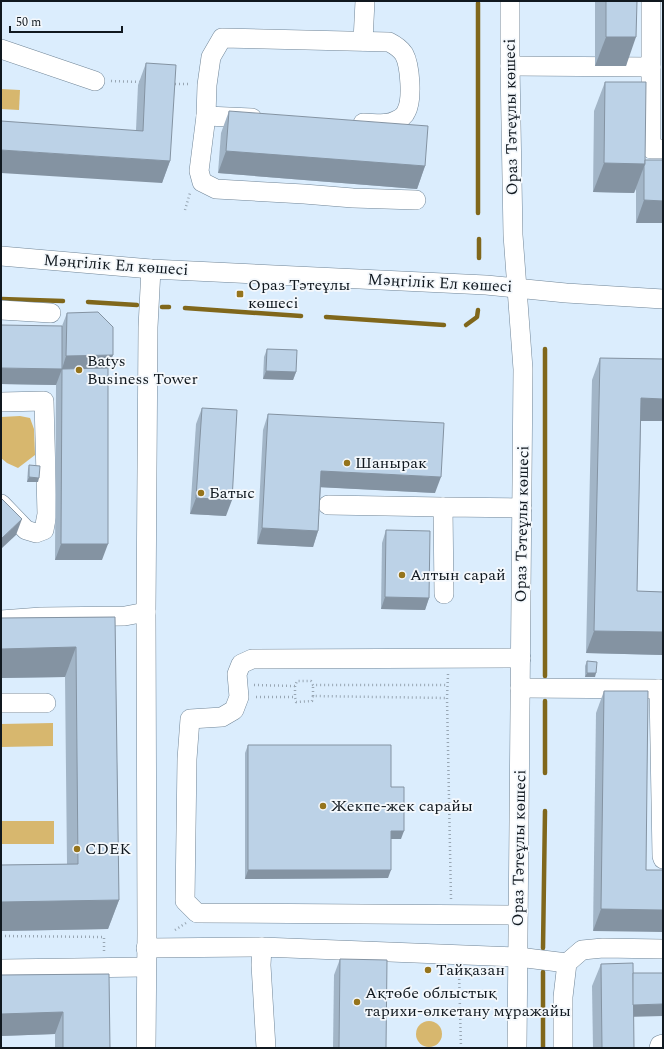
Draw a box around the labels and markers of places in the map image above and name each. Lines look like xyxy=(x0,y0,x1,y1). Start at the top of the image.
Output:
place label: Ораз Тәтеұлы көшесі xyxy=(248,273,351,315)
marker: Ораз Тәтеұлы көшесі xyxy=(235,289,245,299)
place label: Batys Business Tower xyxy=(87,349,198,391)
marker: Batys Business Tower xyxy=(74,365,84,375)
place label: Шанырак xyxy=(355,451,427,475)
marker: Шанырак xyxy=(342,458,352,468)
place label: Батыс xyxy=(209,481,255,505)
marker: Батыс xyxy=(196,488,206,498)
place label: Алтын сарай xyxy=(410,563,506,587)
marker: Алтын сарай xyxy=(397,570,407,580)
place label: Жекпе-жек сарайы xyxy=(331,794,473,818)
marker: Жекпе-жек сарайы xyxy=(318,801,328,811)
place label: CDEK xyxy=(85,837,131,861)
marker: CDEK xyxy=(72,844,82,854)
place label: Тайқазан xyxy=(436,958,505,982)
marker: Тайқазан xyxy=(423,965,433,975)
place label: Ақтөбе облыстық тарихи-өлкетану мұражайы xyxy=(365,981,571,1023)
marker: Ақтөбе облыстық тарихи-өлкетану мұражайы xyxy=(352,997,362,1007)

